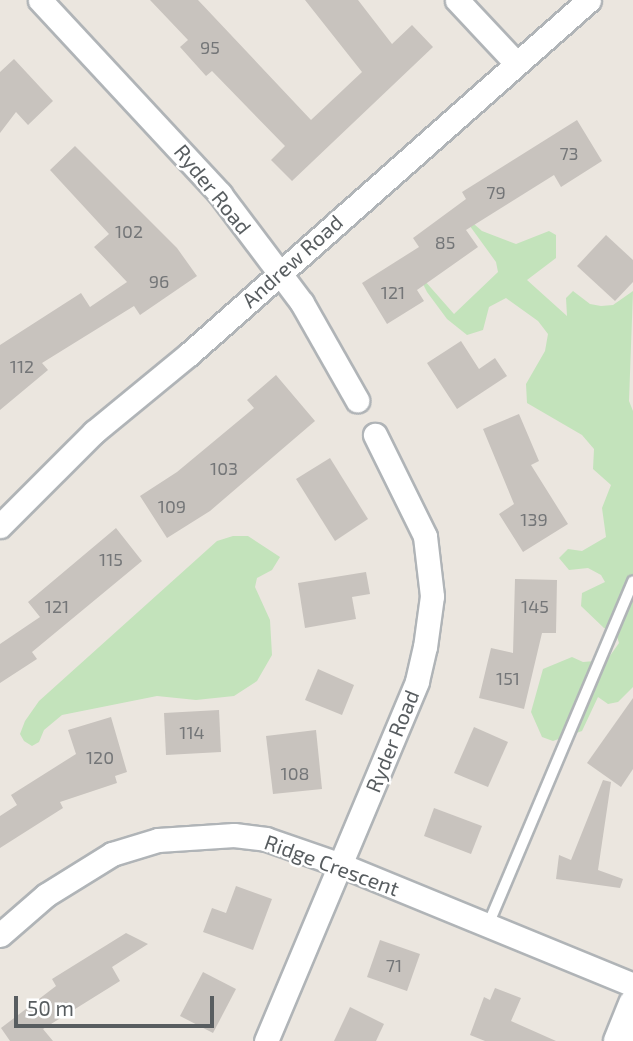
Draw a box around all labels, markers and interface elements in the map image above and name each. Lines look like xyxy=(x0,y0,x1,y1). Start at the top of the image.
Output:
house number: 95 xyxy=(200,36,220,58)
street label: Ryder Road xyxy=(169,139,257,239)
house number: 73 xyxy=(559,142,579,164)
house number: 79 xyxy=(486,181,506,203)
street label: Andrew Road xyxy=(236,209,348,313)
house number: 102 xyxy=(115,220,143,242)
house number: 85 xyxy=(435,231,455,253)
house number: 96 xyxy=(149,270,169,292)
house number: 121 xyxy=(381,281,405,303)
house number: 112 xyxy=(10,355,34,377)
house number: 103 xyxy=(210,457,238,479)
house number: 109 xyxy=(158,495,186,517)
house number: 139 xyxy=(520,508,548,530)
house number: 115 xyxy=(99,548,123,570)
house number: 121 xyxy=(45,595,69,617)
house number: 145 xyxy=(521,595,549,617)
house number: 151 xyxy=(496,667,520,689)
street label: Ryder Road xyxy=(360,686,424,796)
house number: 114 xyxy=(179,721,205,743)
house number: 120 xyxy=(86,746,114,768)
house number: 108 xyxy=(281,762,309,784)
street label: Ridge Crescent xyxy=(261,829,403,901)
house number: 71 xyxy=(386,954,402,976)
scale bar xyxy=(18,982,217,1026)
text: 50 m xyxy=(27,995,74,1020)

